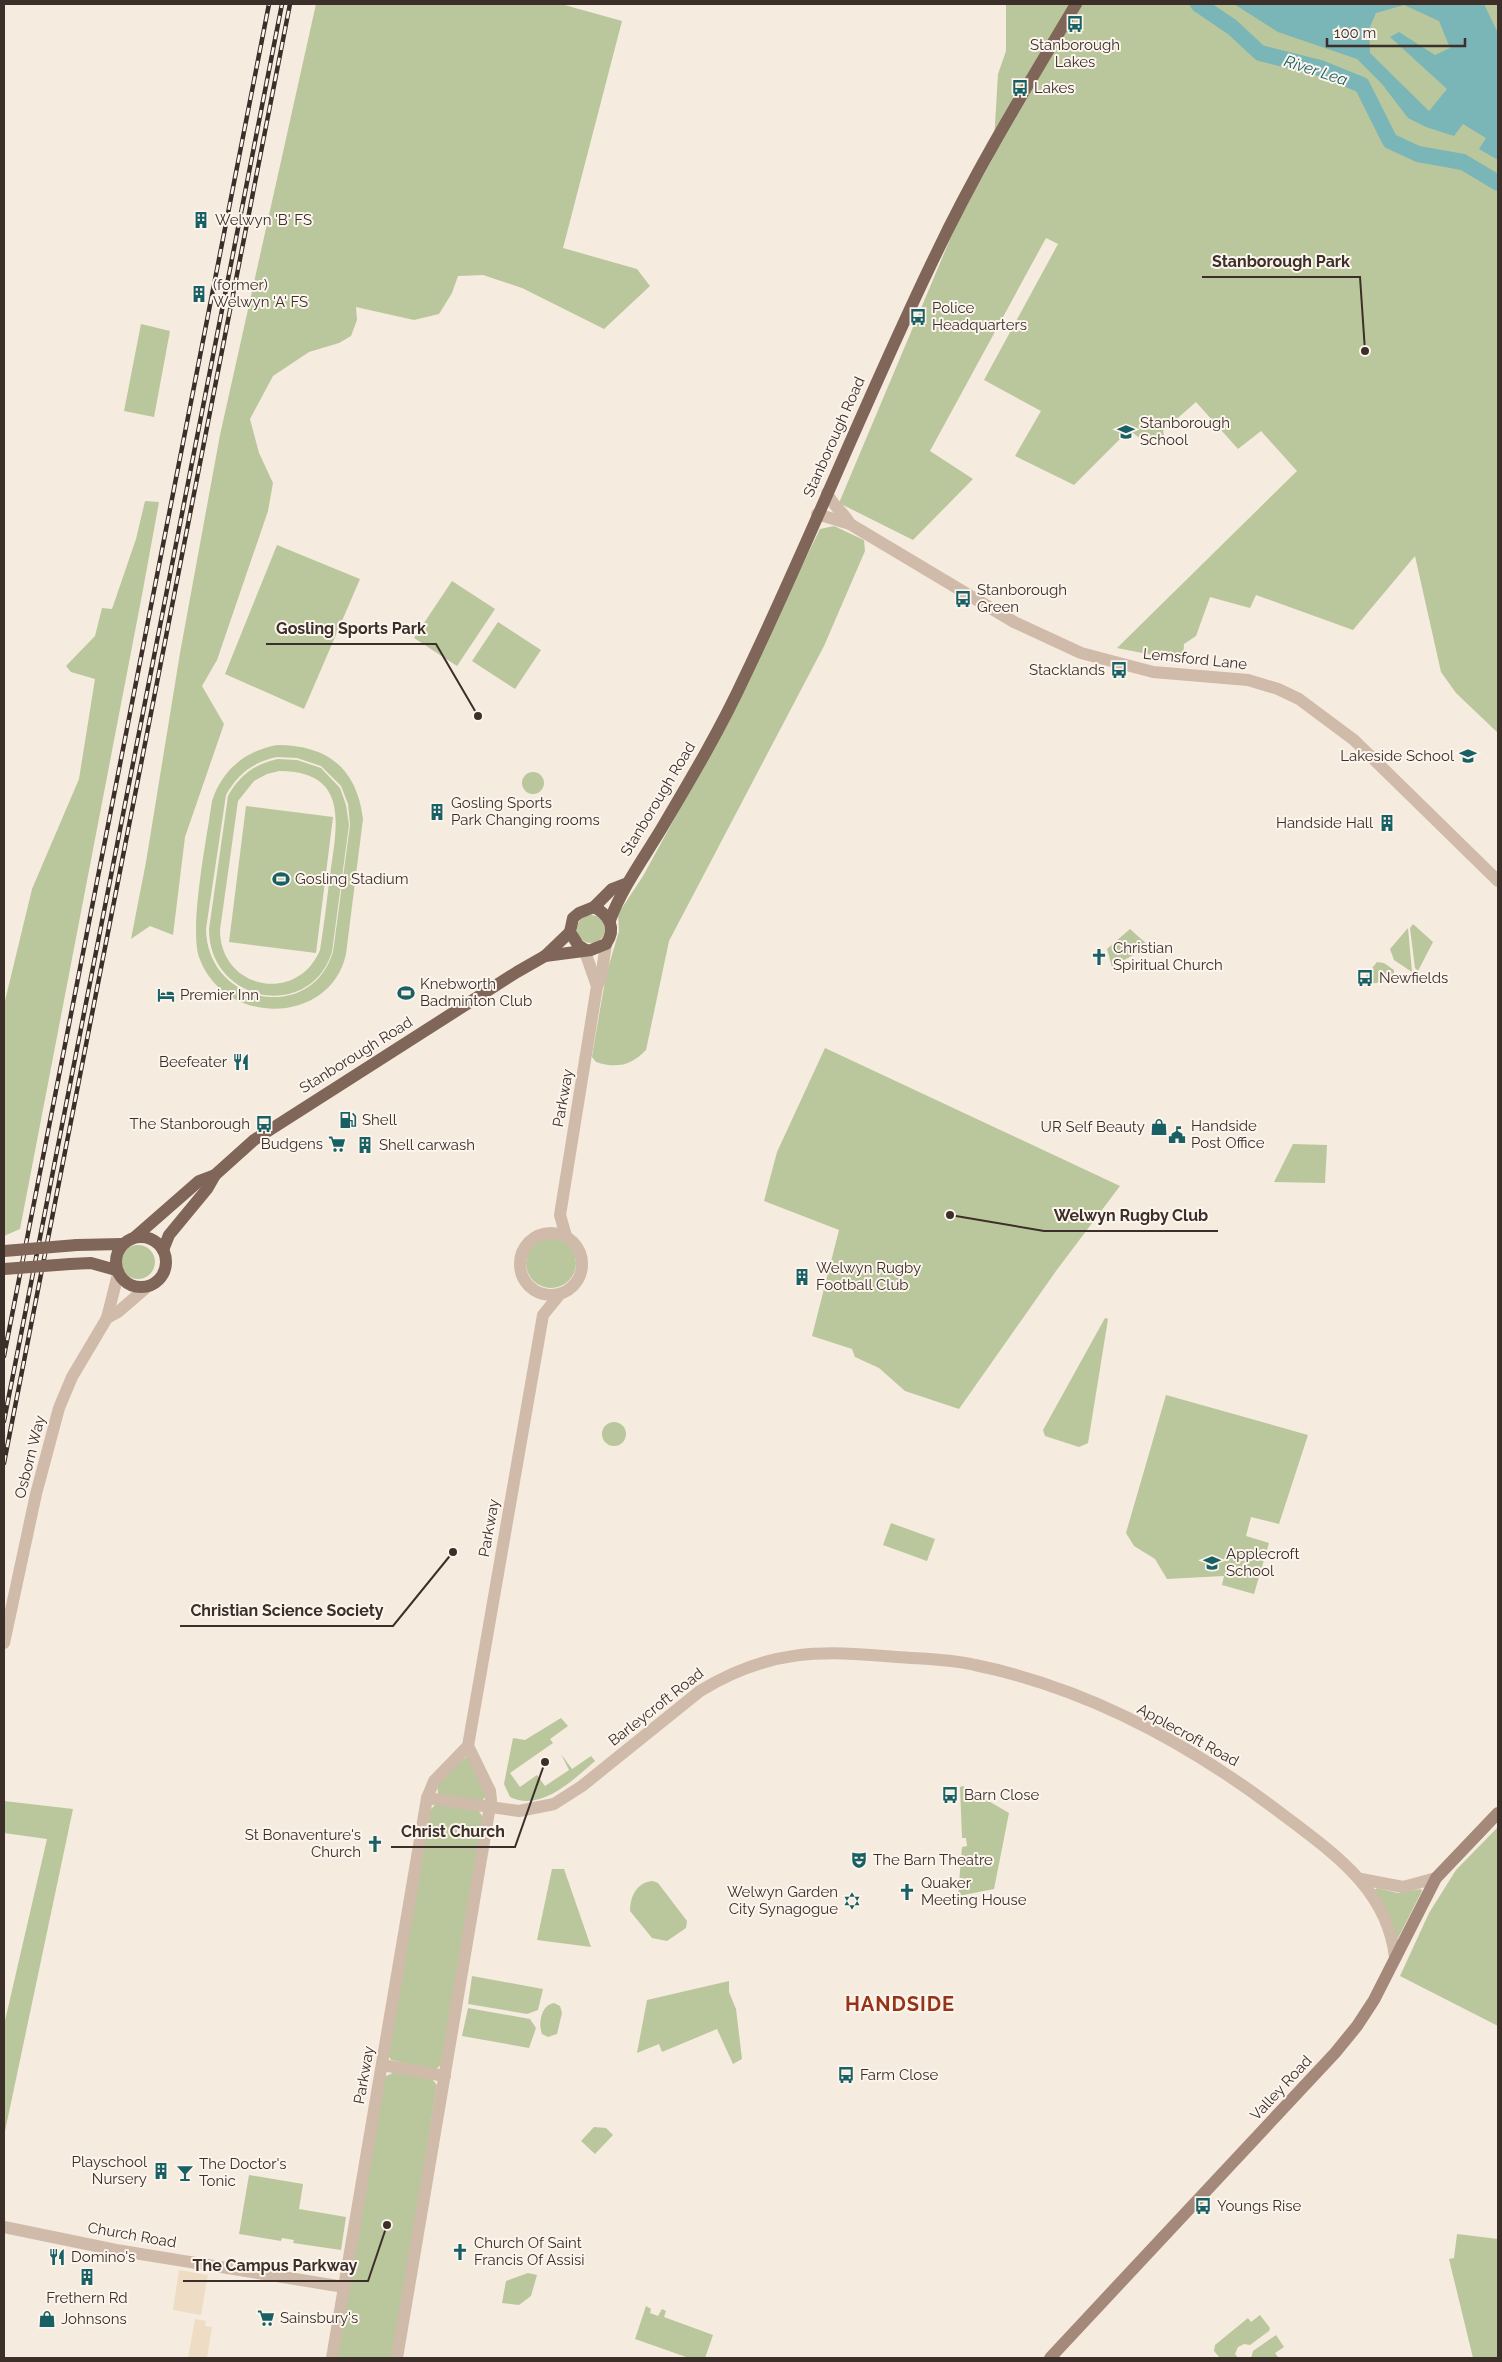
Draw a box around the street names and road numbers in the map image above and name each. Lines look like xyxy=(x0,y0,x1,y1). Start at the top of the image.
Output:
street label: Stanborough Road xyxy=(799,374,869,500)
street label: Lemsford Lane xyxy=(1142,645,1248,673)
street label: Stanborough Road xyxy=(617,739,699,859)
street label: Stanborough Road xyxy=(296,1013,416,1097)
street label: Parkway xyxy=(549,1068,577,1128)
street label: Osborn Way xyxy=(11,1414,49,1500)
street label: Parkway xyxy=(475,1498,503,1558)
street label: Barleycroft Road xyxy=(605,1664,707,1750)
street label: Applecroft Road xyxy=(1134,1700,1242,1770)
street label: Parkway xyxy=(350,2045,378,2105)
street label: Valley Road xyxy=(1247,2052,1315,2124)
street label: Church Road xyxy=(86,2218,178,2252)

